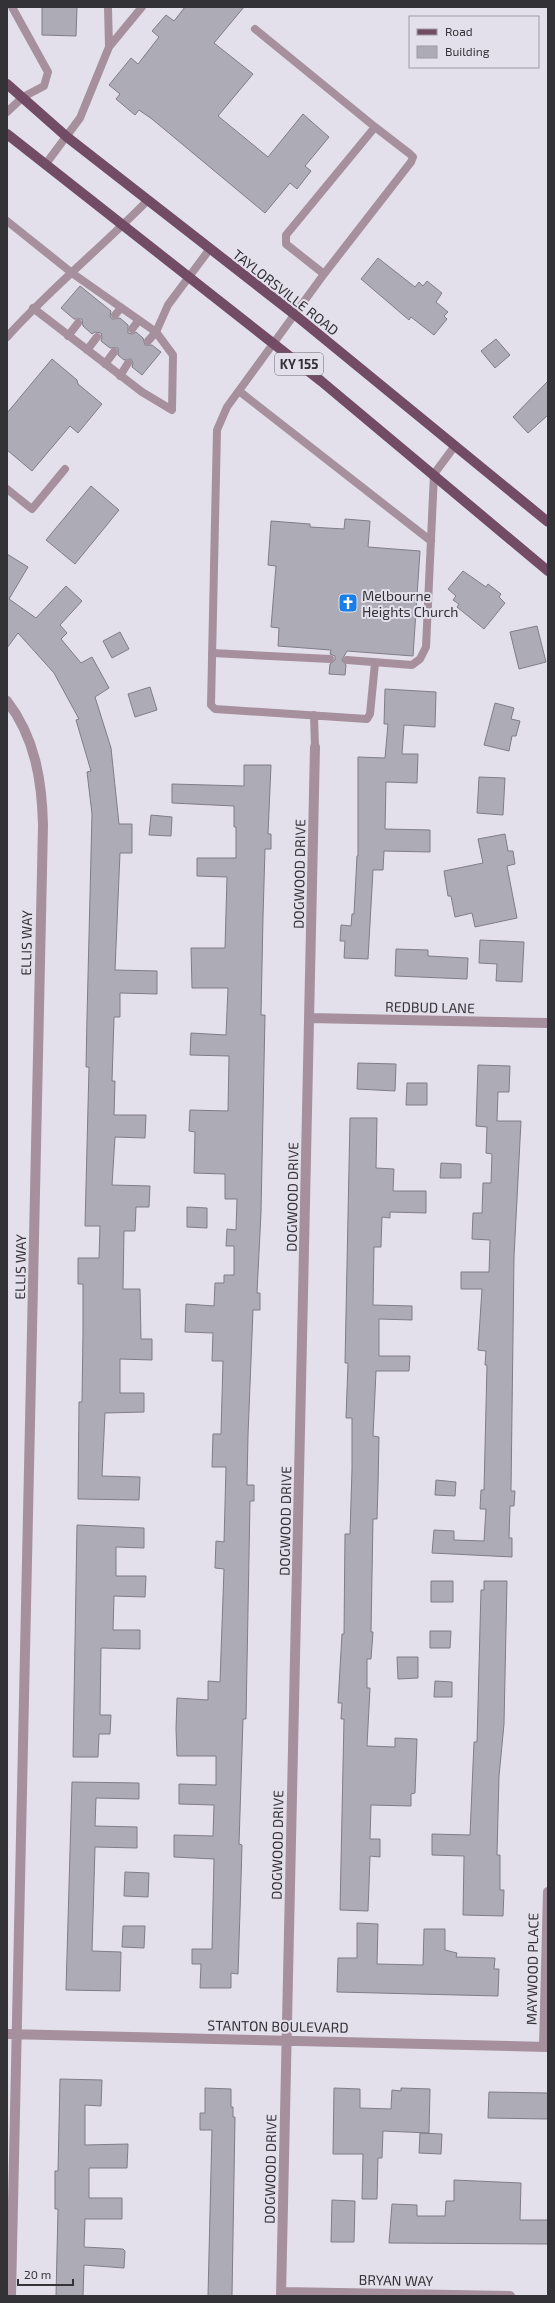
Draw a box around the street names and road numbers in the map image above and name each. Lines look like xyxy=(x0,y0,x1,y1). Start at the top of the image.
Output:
street label: TAYLORSVILLE ROAD xyxy=(230,245,342,339)
road number: KY 155 xyxy=(275,353,323,375)
street label: DOGWOOD DRIVE xyxy=(290,819,308,929)
street label: ELLIS WAY xyxy=(17,910,35,976)
street label: REDBUD LANE xyxy=(385,998,475,1016)
street label: DOGWOOD DRIVE xyxy=(283,1142,301,1252)
street label: ELLIS WAY xyxy=(11,1234,29,1300)
street label: DOGWOOD DRIVE xyxy=(276,1466,294,1576)
street label: DOGWOOD DRIVE xyxy=(268,1790,286,1900)
street label: MAYWOOD PLACE xyxy=(523,1912,541,2025)
street label: STANTON BOULEVARD xyxy=(207,2016,349,2036)
street label: DOGWOOD DRIVE xyxy=(261,2114,279,2224)
street label: BRYAN WAY xyxy=(358,2271,434,2289)

